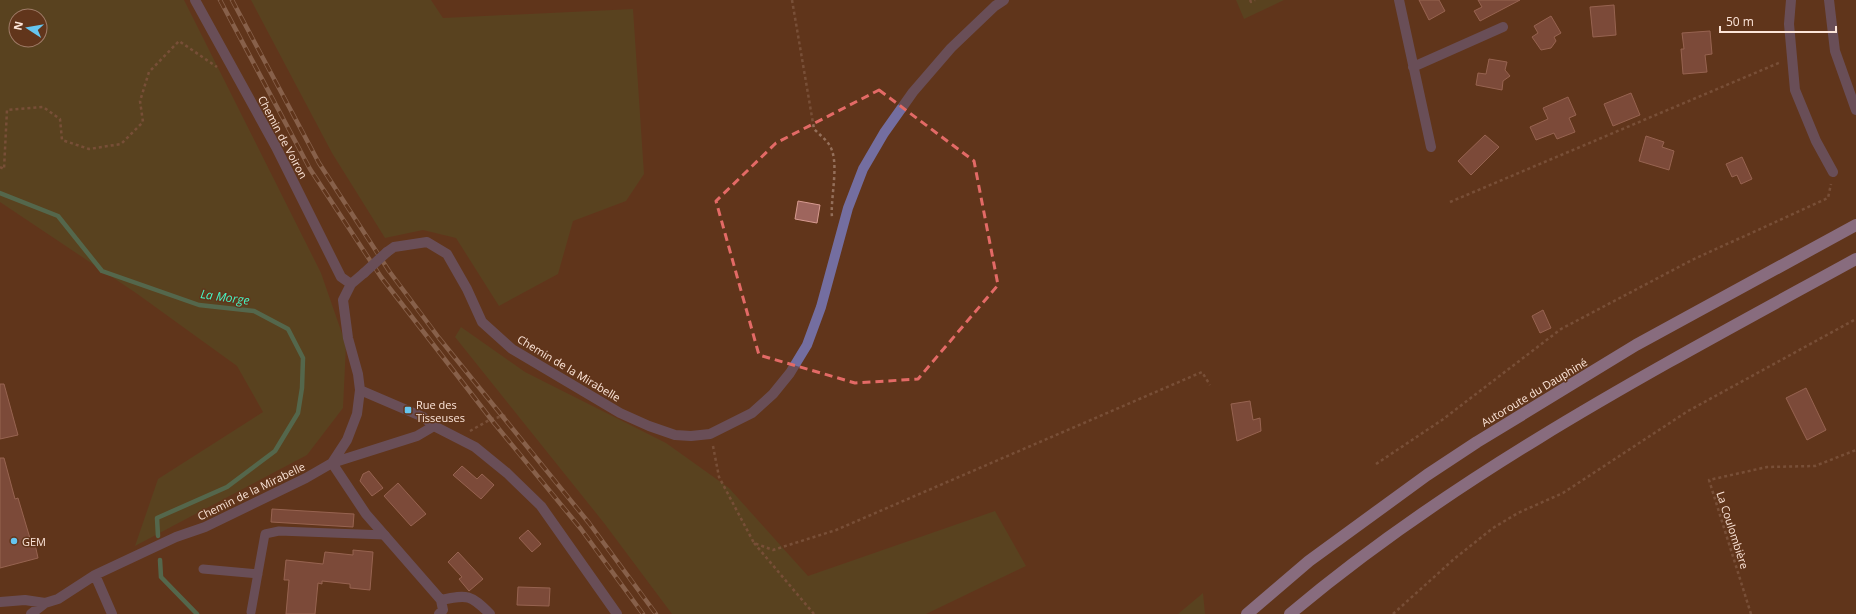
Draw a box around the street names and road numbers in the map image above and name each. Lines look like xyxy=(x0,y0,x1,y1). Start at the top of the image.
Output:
street label: Chemin de Voiron xyxy=(255,93,311,181)
street label: Chemin de la Mirabelle xyxy=(515,331,623,405)
street label: Autoroute du Dauphiné xyxy=(1478,354,1590,430)
street label: Chemin de la Mirabelle xyxy=(195,458,307,524)
street label: La Coulombière xyxy=(1713,489,1753,571)

